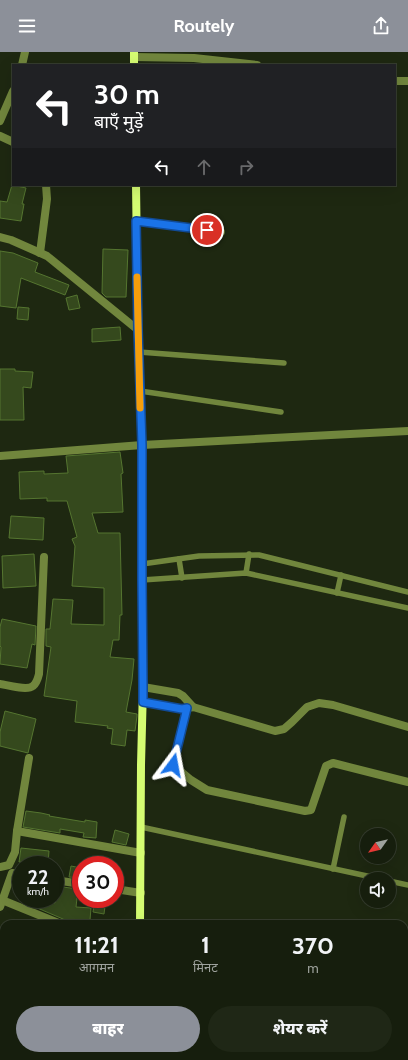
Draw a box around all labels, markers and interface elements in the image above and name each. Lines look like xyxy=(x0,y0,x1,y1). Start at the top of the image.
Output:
icon: menu xyxy=(16,15,38,37)
text: Routely xyxy=(174,15,234,37)
icon: share xyxy=(370,15,392,37)
text: 30 m xyxy=(94,77,160,111)
icon: left xyxy=(28,80,80,132)
text: बाएँ मुड़ें xyxy=(94,111,143,133)
icon: left xyxy=(151,156,173,178)
icon: ahead xyxy=(193,156,215,178)
icon: right xyxy=(235,156,257,178)
pin xyxy=(190,213,224,247)
icon: arrive xyxy=(196,219,218,241)
position arrow xyxy=(152,744,194,786)
north arrow xyxy=(360,828,396,864)
map controls xyxy=(360,828,396,908)
speed limit sign: 30 xyxy=(72,856,124,908)
text: 22 xyxy=(27,865,49,889)
button: sound xyxy=(360,872,396,908)
text: km/h xyxy=(27,885,49,898)
text: 11:21 xyxy=(74,930,119,959)
text: 1 xyxy=(201,930,210,959)
text: 370 xyxy=(292,931,334,960)
text: आगमन xyxy=(79,959,114,975)
text: मिनट xyxy=(193,959,218,975)
text: m xyxy=(307,960,319,976)
button: बाहर xyxy=(16,1006,200,1052)
button: शेयर करें xyxy=(208,1006,392,1052)

